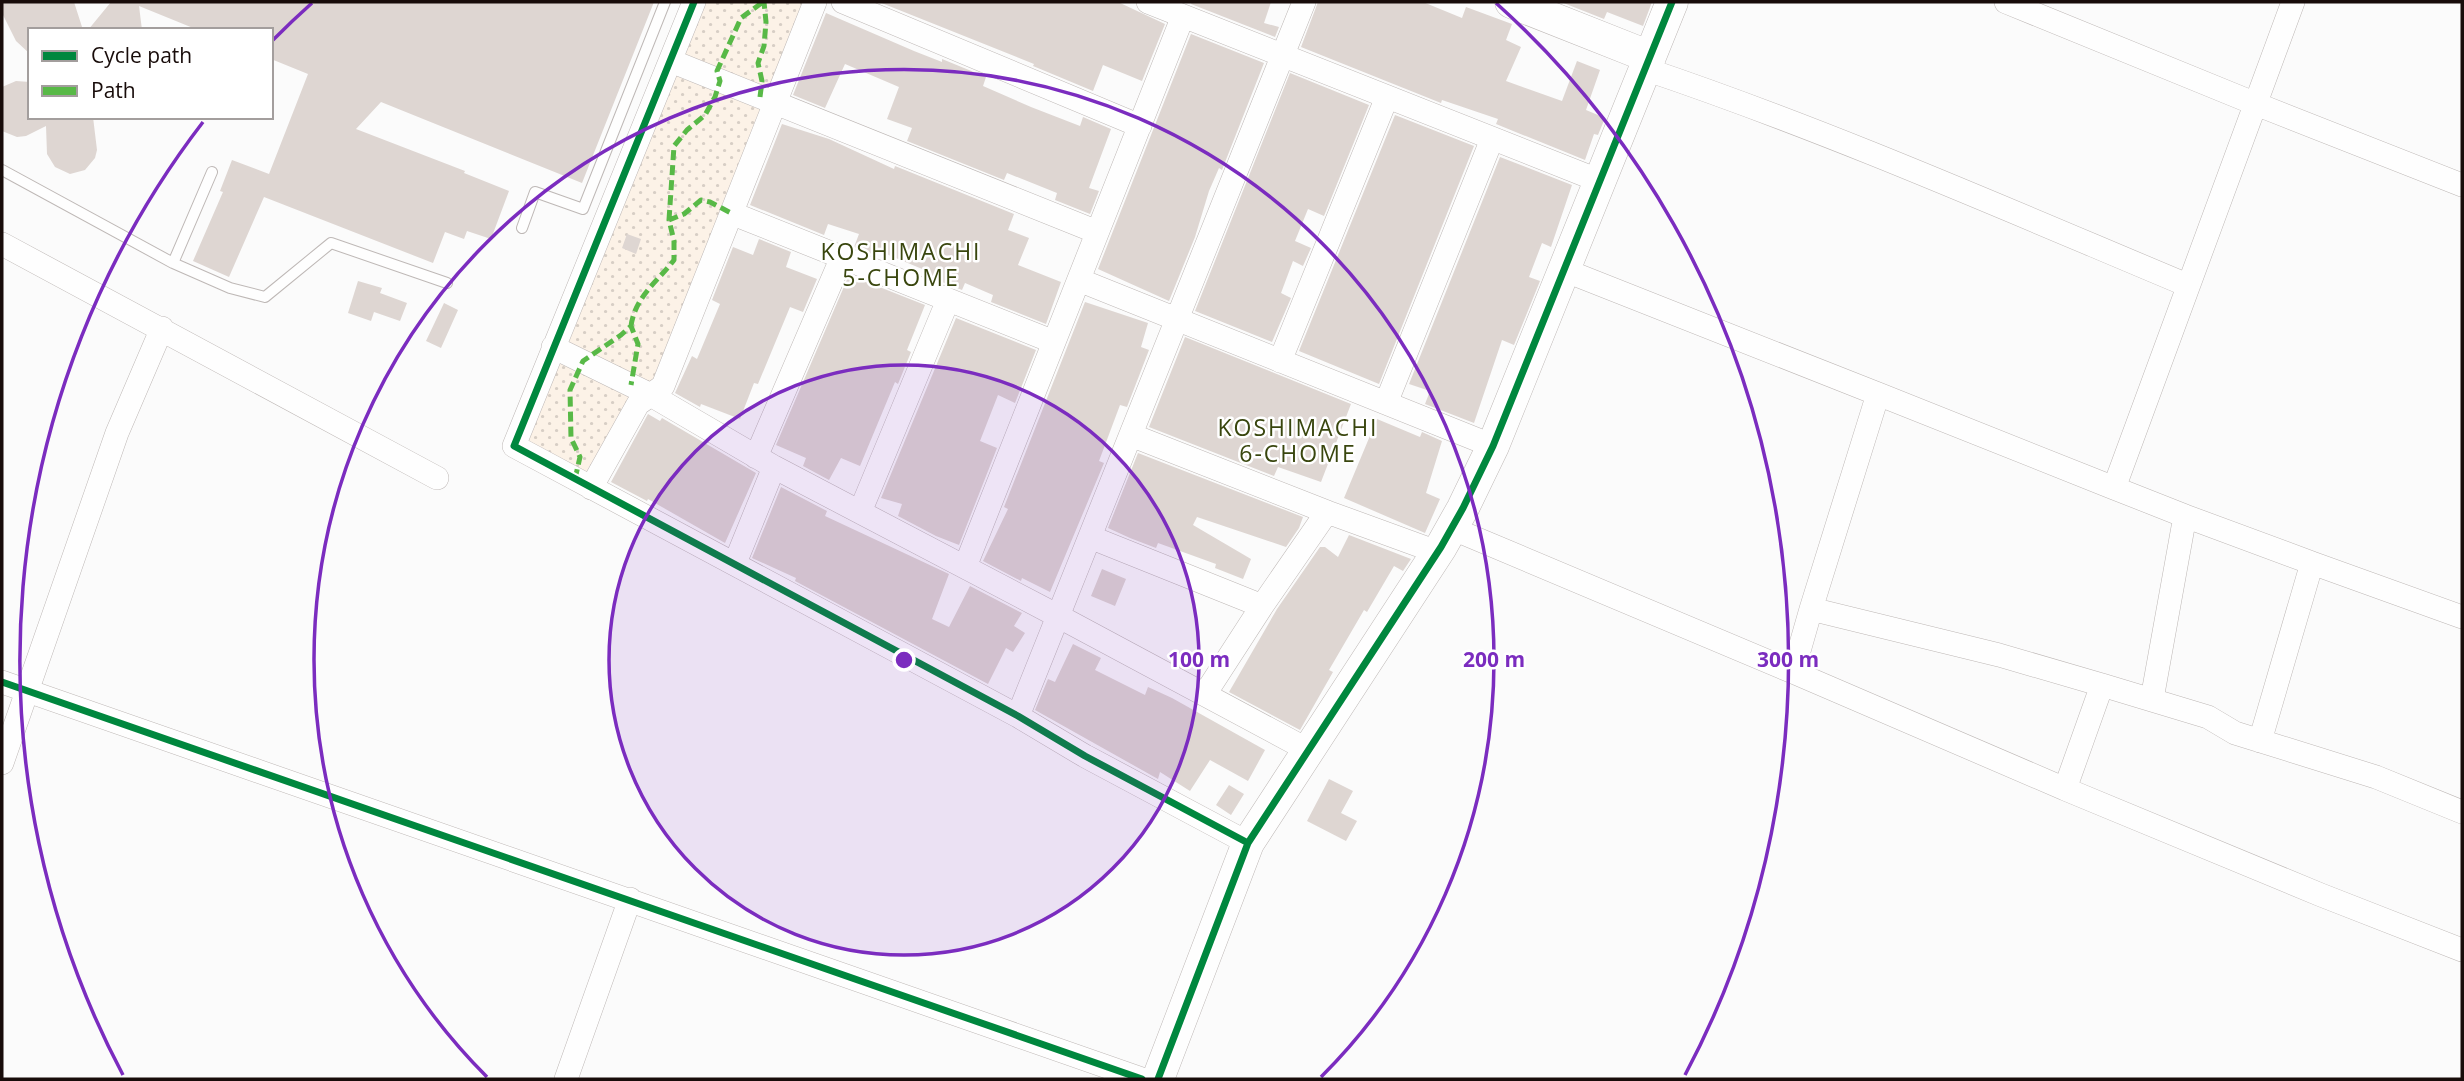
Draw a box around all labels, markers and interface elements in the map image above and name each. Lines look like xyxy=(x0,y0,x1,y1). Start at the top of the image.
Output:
legend xyxy=(28,28,273,119)
text: Cycle path xyxy=(91,41,192,69)
text: Path xyxy=(91,76,136,104)
district label: KOSHIMACHI 5-CHOME xyxy=(820,235,982,293)
district label: KOSHIMACHI 6-CHOME xyxy=(1217,411,1379,469)
text: 100 m xyxy=(1168,645,1230,673)
text: 200 m xyxy=(1463,645,1525,673)
text: 300 m xyxy=(1757,645,1819,673)
centre of rings xyxy=(892,648,916,672)

